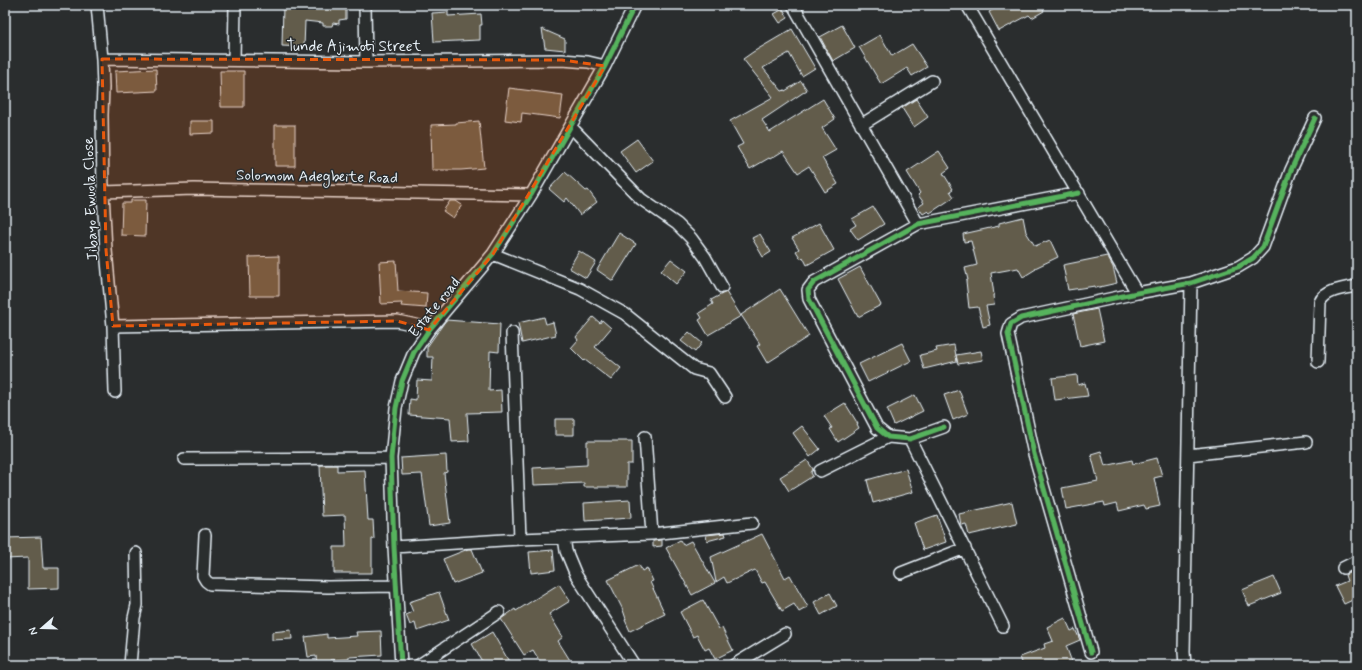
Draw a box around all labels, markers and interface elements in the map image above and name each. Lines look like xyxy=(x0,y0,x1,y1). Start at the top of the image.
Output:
street label: Tunde Ajimoti Street xyxy=(287,37,422,57)
street label: Jibayo Ewuola Close xyxy=(79,137,103,261)
street label: Solomom Adegbeite Road xyxy=(236,166,398,189)
street label: Estate road xyxy=(404,273,465,342)
north arrow xyxy=(22,608,62,648)
text: N xyxy=(26,625,41,637)

